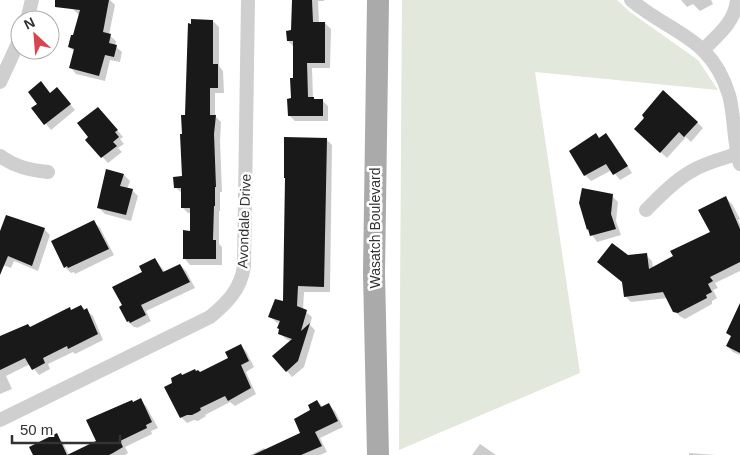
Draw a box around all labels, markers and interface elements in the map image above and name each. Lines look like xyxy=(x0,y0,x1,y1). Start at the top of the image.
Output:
north arrow xyxy=(10,10,60,60)
text: N xyxy=(21,14,37,33)
street label: Wasatch Boulevard xyxy=(367,168,383,288)
street label: Avondale Drive xyxy=(234,173,254,269)
scale bar xyxy=(12,412,120,444)
text: 50 m xyxy=(20,421,53,438)

